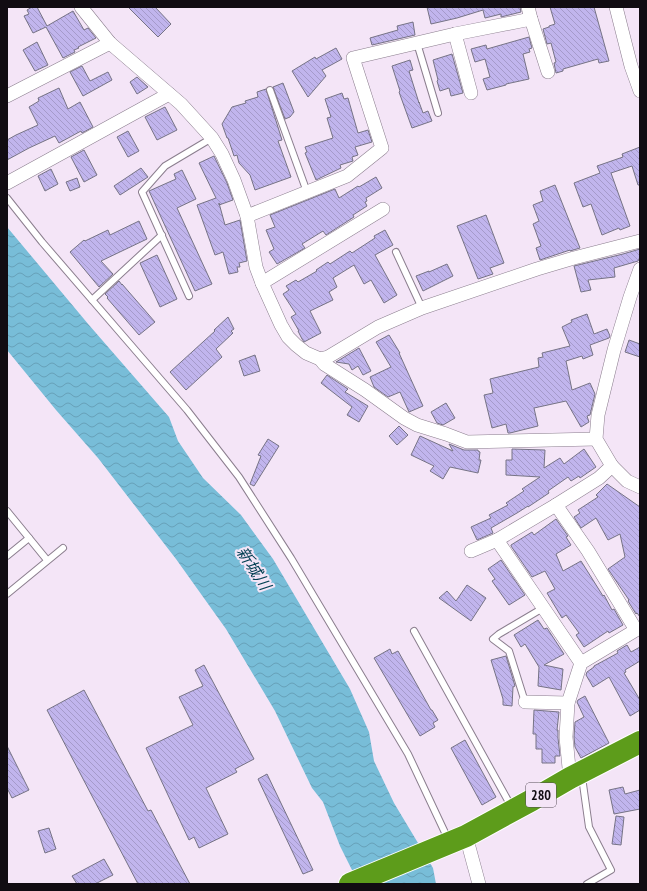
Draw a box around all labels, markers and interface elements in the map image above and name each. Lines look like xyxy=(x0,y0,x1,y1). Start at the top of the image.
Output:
water label: 新城川 xyxy=(233,542,277,595)
road number: 280 xyxy=(526,783,556,807)

